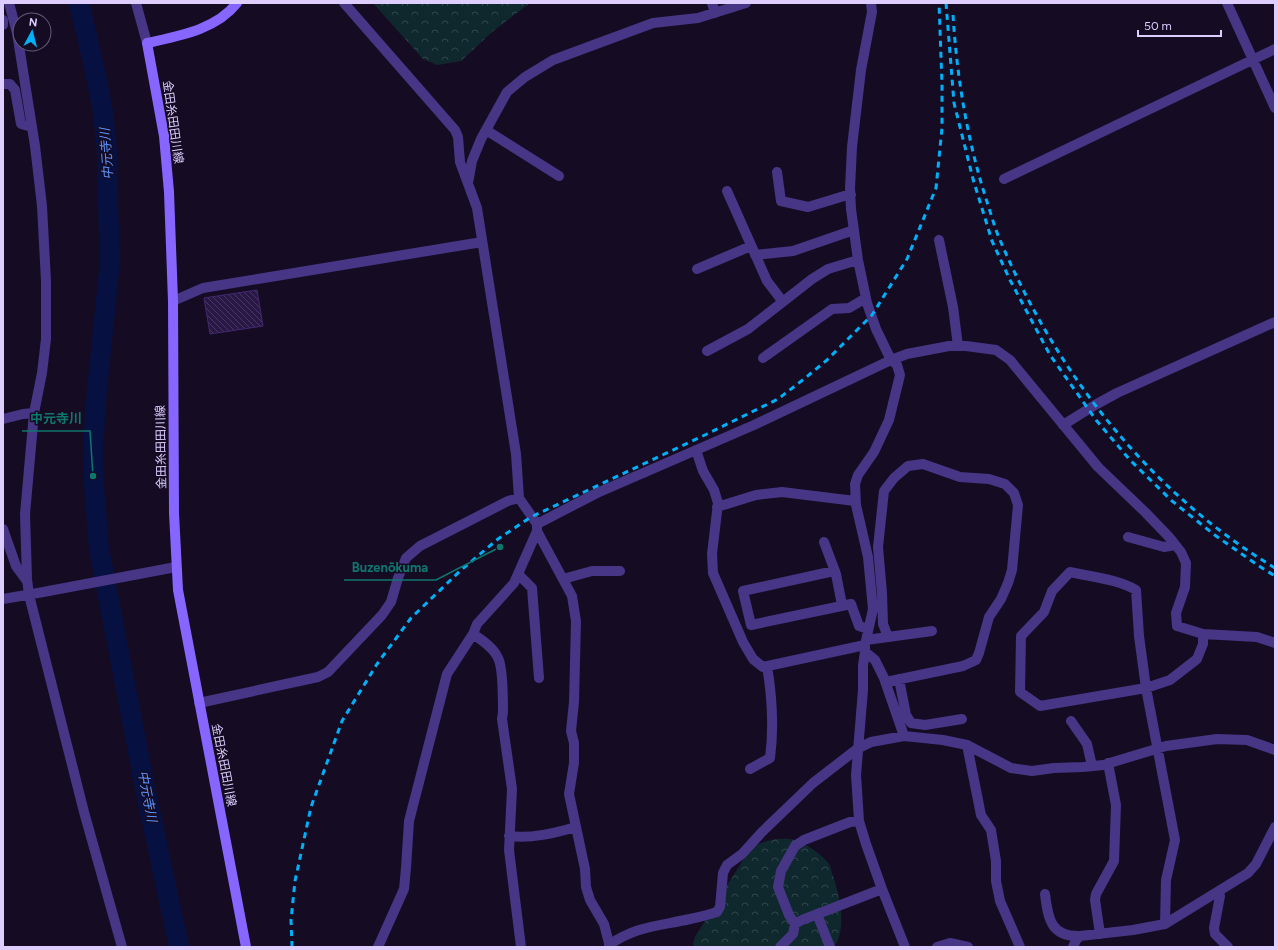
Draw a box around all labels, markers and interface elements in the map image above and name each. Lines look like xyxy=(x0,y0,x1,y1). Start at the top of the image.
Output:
north arrow xyxy=(12,12,52,52)
scale bar xyxy=(1138,12,1221,38)
text: N xyxy=(28,16,38,30)
text: 50 m xyxy=(1144,19,1172,33)
street label: 金田糸田田川線 xyxy=(160,79,186,165)
water label: 中元寺川 xyxy=(97,126,116,180)
street label: 金田糸田田川線 xyxy=(153,405,169,489)
callout: 中元寺川 xyxy=(22,406,90,431)
text: 中元寺川 xyxy=(30,411,82,426)
callout: Buzenōkuma xyxy=(344,555,436,580)
text: Buzenōkuma xyxy=(352,560,428,575)
street label: 金田糸田田川線 xyxy=(209,722,239,808)
water label: 中元寺川 xyxy=(135,769,160,825)

